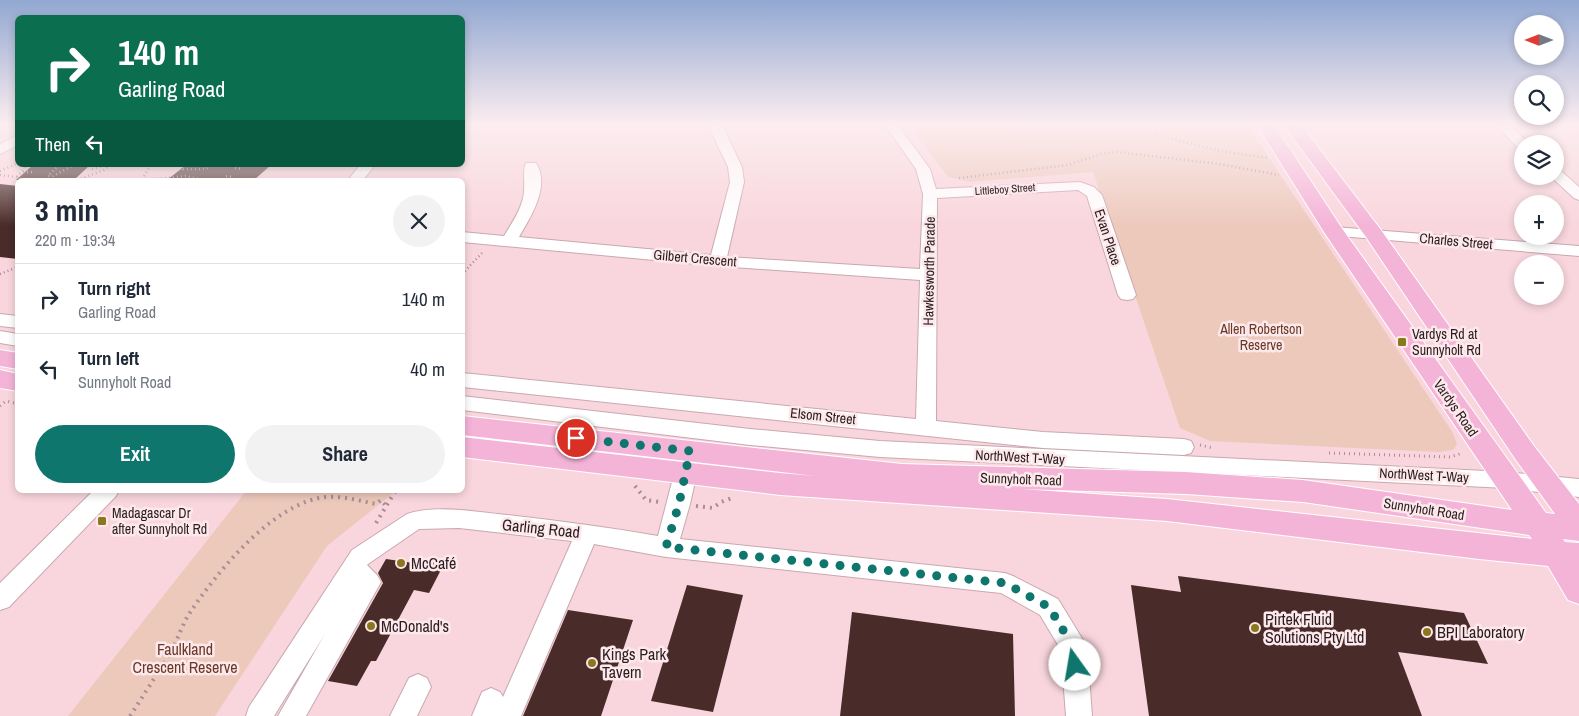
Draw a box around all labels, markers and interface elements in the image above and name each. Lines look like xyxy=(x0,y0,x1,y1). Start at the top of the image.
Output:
north arrow xyxy=(1514,15,1564,65)
map controls xyxy=(1514,15,1564,305)
text: 140 m xyxy=(118,29,199,76)
icon: right xyxy=(35,35,100,100)
text: Garling Road xyxy=(118,74,225,104)
button: search xyxy=(1514,75,1564,125)
icon: left xyxy=(81,130,109,158)
text: Then xyxy=(35,131,71,157)
button: layers xyxy=(1514,135,1564,185)
street label: Littleboy Street xyxy=(974,180,1036,198)
text: 3 min xyxy=(35,190,99,230)
button: close xyxy=(393,195,445,247)
button: + xyxy=(1514,195,1564,245)
street label: Evan Place xyxy=(1090,207,1126,267)
street label: Hawkesworth Parade xyxy=(919,216,939,326)
text: 220 m · 19:34 xyxy=(35,229,115,251)
street label: Charles Street xyxy=(1419,229,1493,253)
street label: Gilbert Crescent xyxy=(653,245,737,271)
button: − xyxy=(1514,255,1564,305)
text: Turn right xyxy=(78,275,150,301)
icon: right xyxy=(35,285,63,313)
text: 140 m xyxy=(402,286,445,312)
text: Garling Road xyxy=(78,301,156,323)
park label: Allen Robertson Reserve xyxy=(1219,320,1302,354)
place label: Vardys Rd at Sunnyholt Rd xyxy=(1412,325,1481,359)
marker: Vardys Rd at Sunnyholt Rd xyxy=(1396,336,1408,348)
text: Turn left xyxy=(78,345,139,371)
icon: left xyxy=(35,355,63,383)
text: 40 m xyxy=(410,356,445,382)
text: Sunnyholt Road xyxy=(78,371,171,393)
street label: Vardys Road xyxy=(1430,376,1482,440)
street label: Elsom Street xyxy=(789,404,857,428)
pin xyxy=(555,417,597,459)
icon: arrive xyxy=(562,424,590,452)
button: Exit xyxy=(35,425,235,483)
button: Share xyxy=(245,425,445,483)
street label: NorthWest T-Way xyxy=(975,446,1066,468)
street label: NorthWest T-Way xyxy=(1379,464,1470,486)
street label: Sunnyholt Road xyxy=(980,469,1062,489)
street label: Sunnyholt Road xyxy=(1382,494,1466,524)
place label: Madagascar Dr after Sunnyholt Rd xyxy=(112,504,207,538)
street label: Garling Road xyxy=(501,513,581,543)
marker: Madagascar Dr after Sunnyholt Rd xyxy=(96,515,108,527)
place label: McCafé xyxy=(411,552,456,574)
marker: McCafé xyxy=(395,557,407,569)
place label: Pirtek Fluid Solutions Pty Ltd xyxy=(1265,608,1364,648)
place label: McDonald's xyxy=(381,615,449,637)
marker: McDonald's xyxy=(365,620,377,632)
place label: BPI Laboratory xyxy=(1437,621,1525,643)
marker: Pirtek Fluid Solutions Pty Ltd xyxy=(1249,622,1261,634)
marker: BPI Laboratory xyxy=(1421,626,1433,638)
park label: Faulkland Crescent Reserve xyxy=(133,638,238,678)
position arrow xyxy=(1048,638,1100,690)
place label: Kings Park Tavern xyxy=(602,643,667,683)
marker: Kings Park Tavern xyxy=(586,657,598,669)

